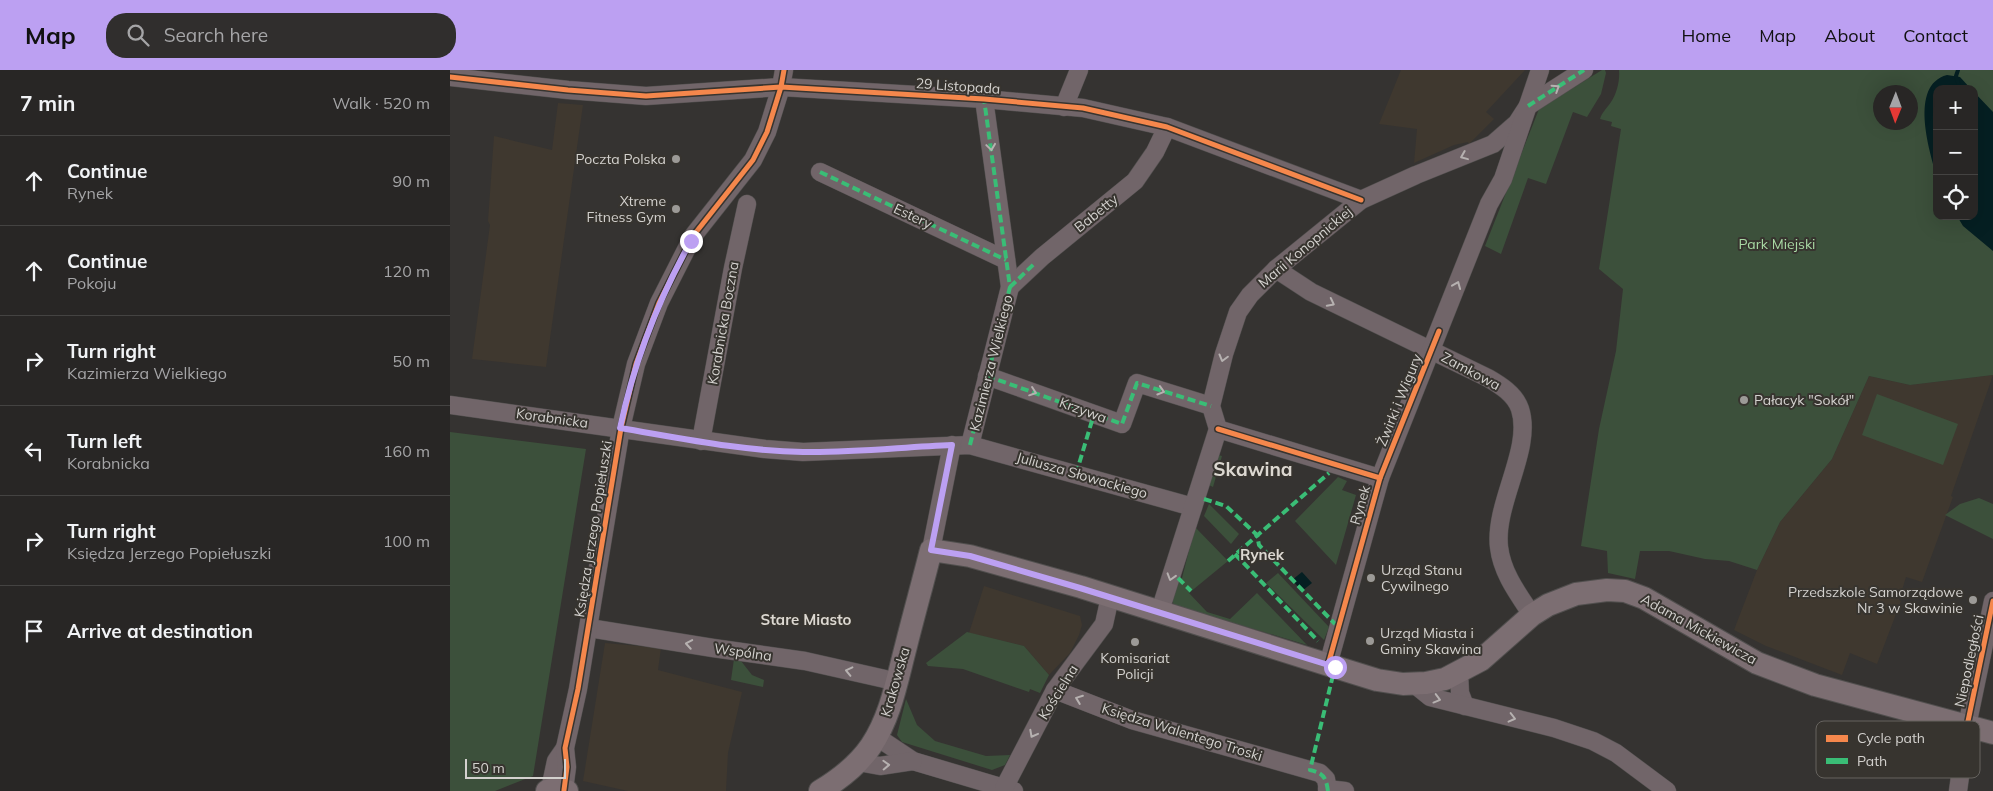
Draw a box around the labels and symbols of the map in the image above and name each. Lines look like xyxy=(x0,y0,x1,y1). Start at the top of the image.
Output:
street label: 29 Listopada xyxy=(915,74,1001,98)
one-way arrow xyxy=(1551,85,1560,94)
north arrow xyxy=(1873,85,1918,130)
one-way arrow xyxy=(985,143,996,151)
one-way arrow xyxy=(1460,149,1469,160)
place label: Poczta Polska xyxy=(575,150,666,168)
marker: Poczta Polska xyxy=(670,153,682,165)
street label: Babetty xyxy=(1070,190,1122,236)
place label: Xtreme Fitness Gym xyxy=(587,192,666,226)
street label: Estery xyxy=(891,199,936,233)
street label: Marii Konopnickiej xyxy=(1254,202,1356,292)
marker: Xtreme Fitness Gym xyxy=(670,203,682,215)
route end xyxy=(680,230,703,253)
park label: Park Miejski xyxy=(1739,235,1815,253)
street label: Korabnicka Boczna xyxy=(703,260,743,386)
one-way arrow xyxy=(1450,281,1461,290)
street label: Kazimierza Wielkiego xyxy=(965,293,1017,433)
one-way arrow xyxy=(1326,296,1335,306)
street label: Zamkowa xyxy=(1438,348,1504,394)
street label: Żwirki i Wigury xyxy=(1372,351,1426,449)
one-way arrow xyxy=(1218,353,1229,362)
one-way arrow xyxy=(1157,385,1165,395)
one-way arrow xyxy=(1029,387,1037,397)
place label: Pałacyk "Sokół" xyxy=(1754,391,1854,409)
street label: Krzywa xyxy=(1057,393,1109,427)
marker: Pałacyk "Sokół" xyxy=(1738,394,1750,406)
street label: Korabnicka xyxy=(515,404,589,432)
street label: Księdza Jerzego Popiełuszki xyxy=(570,439,616,619)
street label: Juliusza Słowackiego xyxy=(1014,448,1150,502)
district label: Skawina xyxy=(1213,457,1293,481)
street label: Rynek xyxy=(1346,482,1374,527)
district label: Rynek xyxy=(1240,545,1285,564)
place label: Urząd Stanu Cywilnego xyxy=(1381,561,1462,595)
one-way arrow xyxy=(1166,572,1176,581)
marker: Urząd Stanu Cywilnego xyxy=(1365,572,1377,584)
place label: Przedszkole Samorządowe Nr 3 w Skawinie xyxy=(1788,583,1963,617)
street label: Adama Mickiewicza xyxy=(1638,590,1760,668)
marker: Przedszkole Samorządowe Nr 3 w Skawinie xyxy=(1967,594,1979,606)
district label: Stare Miasto xyxy=(761,610,852,629)
street label: Niepodległości xyxy=(1950,613,1988,709)
place label: Urząd Miasta i Gminy Skawina xyxy=(1380,624,1481,658)
marker: Urząd Miasta i Gminy Skawina xyxy=(1364,635,1376,647)
marker: Komisariat Policji xyxy=(1129,636,1141,648)
street label: Wspólna xyxy=(713,639,773,665)
one-way arrow xyxy=(684,640,693,650)
street label: Krakowska xyxy=(876,645,914,719)
place label: Komisariat Policji xyxy=(1100,649,1170,683)
route start xyxy=(1324,656,1347,679)
street label: Kościelna xyxy=(1034,661,1082,723)
one-way arrow xyxy=(844,666,853,677)
one-way arrow xyxy=(1433,693,1442,704)
one-way arrow xyxy=(1075,695,1084,706)
street label: Księdza Walentego Troski xyxy=(1100,699,1264,765)
one-way arrow xyxy=(1507,712,1515,722)
legend xyxy=(1816,721,1980,778)
one-way arrow xyxy=(1029,728,1039,737)
text: Cycle path xyxy=(1857,729,1925,747)
text: Path xyxy=(1857,752,1887,770)
scale bar xyxy=(465,756,566,779)
one-way arrow xyxy=(882,759,890,770)

